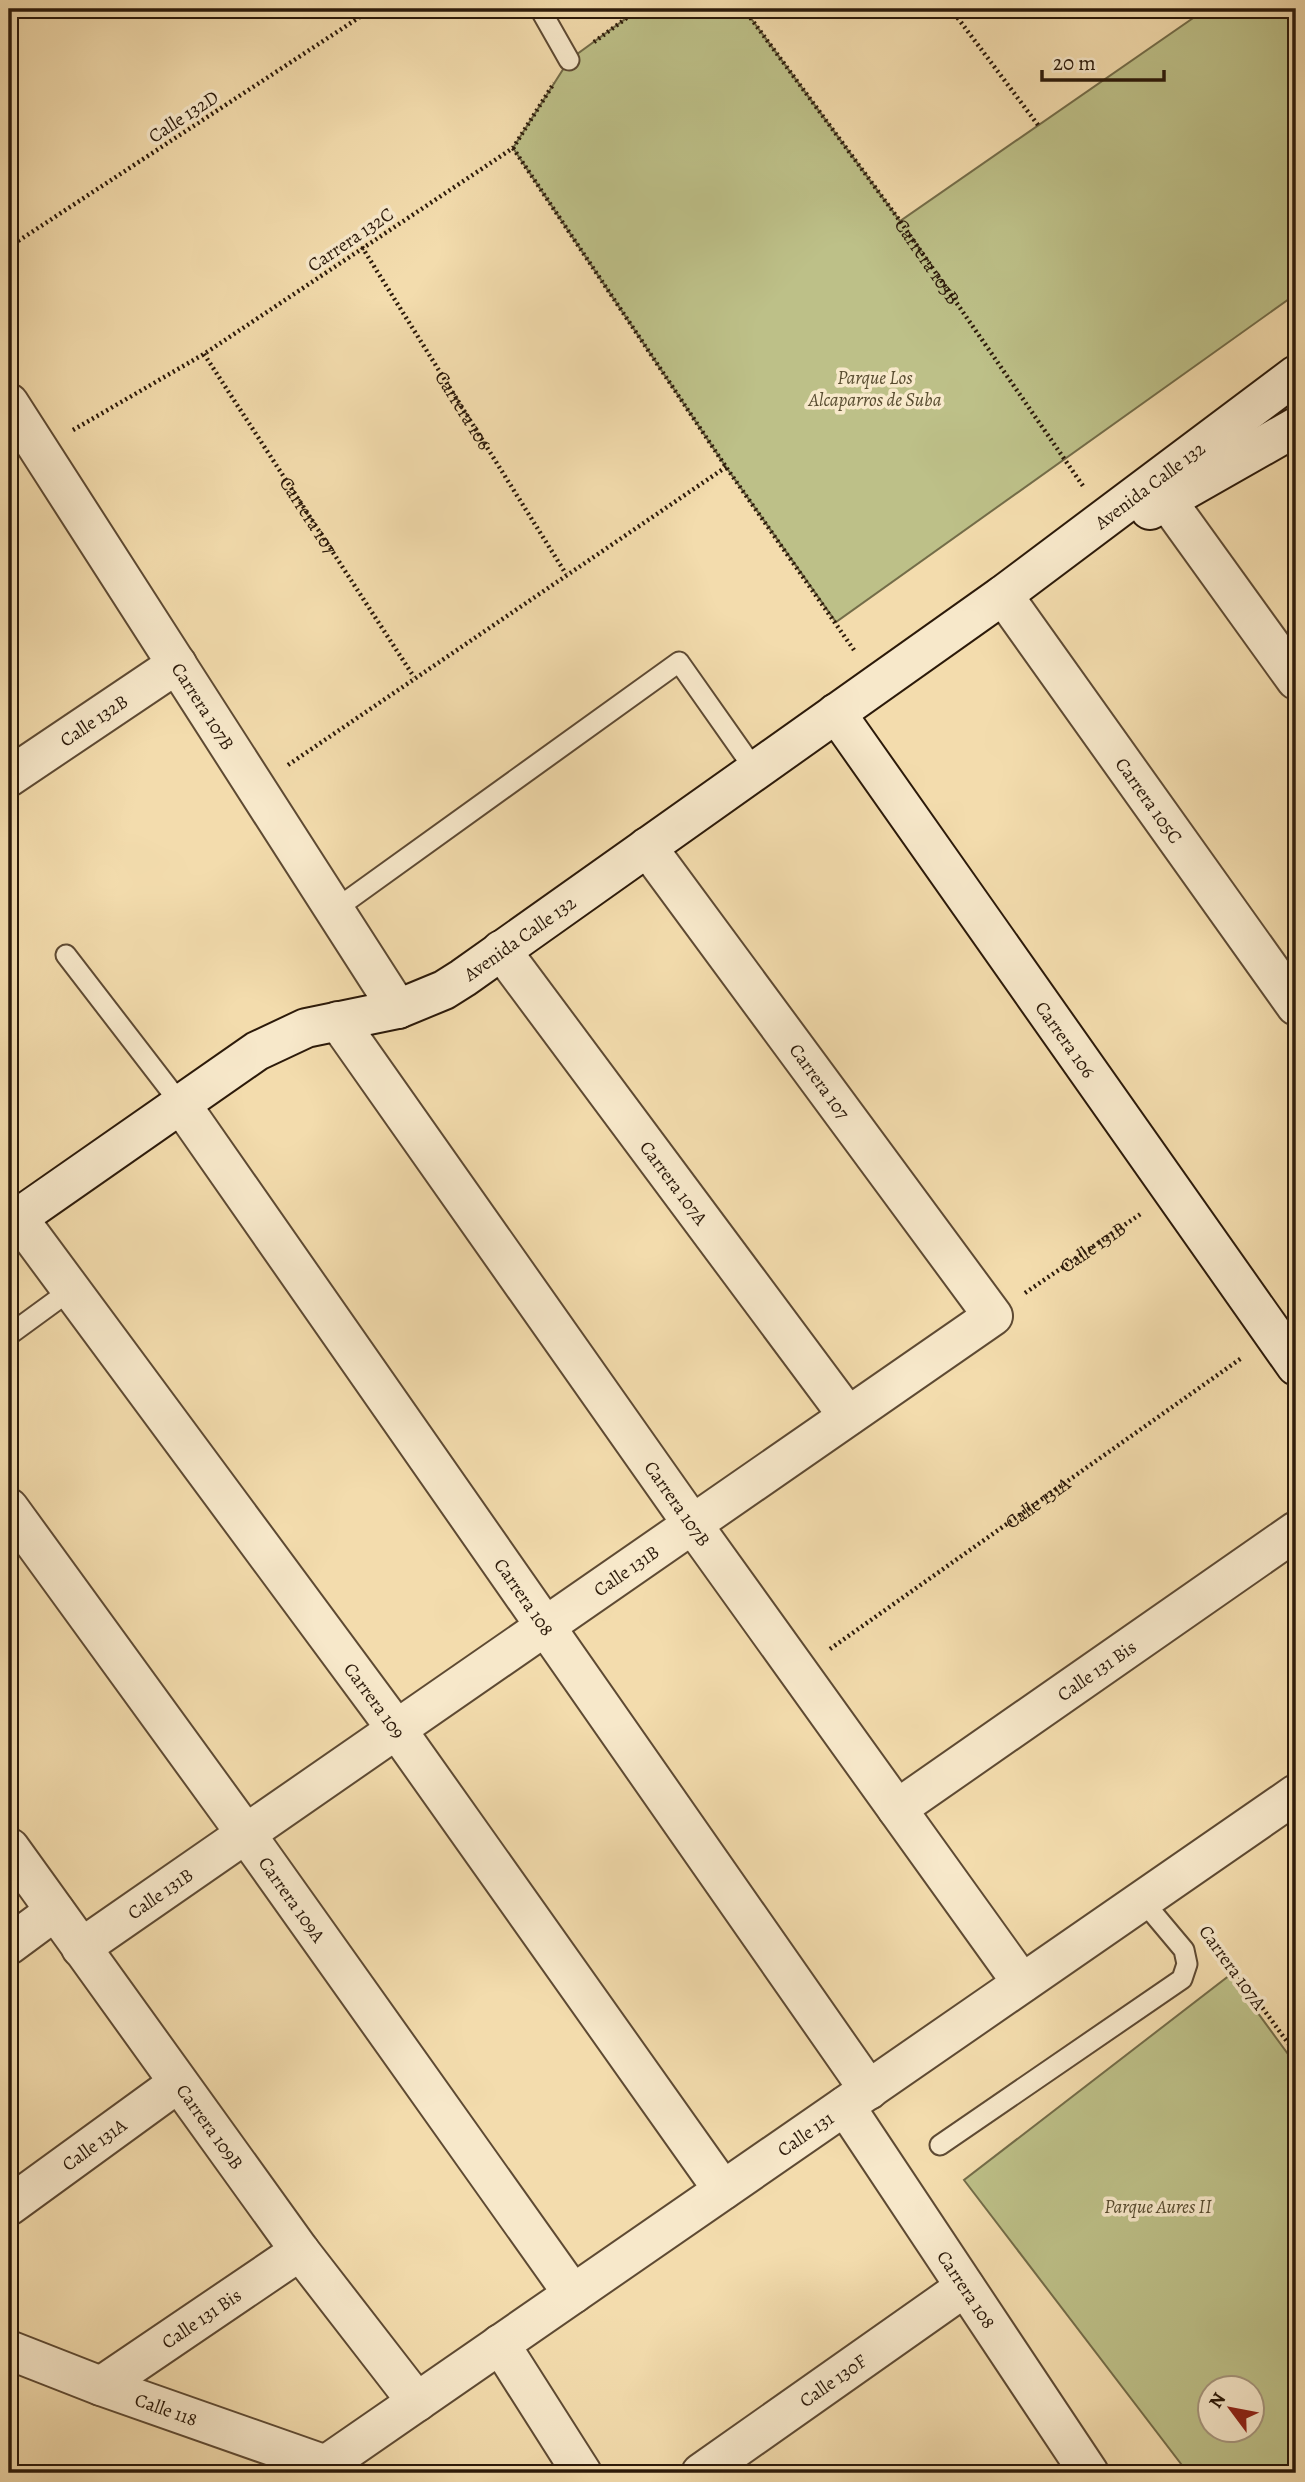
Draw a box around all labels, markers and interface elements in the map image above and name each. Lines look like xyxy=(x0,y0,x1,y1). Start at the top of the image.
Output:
scale bar xyxy=(1042,38,1165,82)
text: 20 m xyxy=(1053,49,1096,77)
street label: Calle 132D xyxy=(143,84,224,149)
street label: Carrera 132C xyxy=(302,201,399,278)
street label: Carrera 105B xyxy=(888,213,966,310)
park label: Parque Los Alcaparros de Suba xyxy=(808,365,942,413)
street label: Carrera 106 xyxy=(428,366,497,455)
street label: Avenida Calle 132 xyxy=(1089,436,1211,536)
street label: Carrera 107 xyxy=(273,472,343,560)
street label: Carrera 107B xyxy=(165,658,240,755)
street label: Calle 132B xyxy=(55,689,133,753)
street label: Carrera 105C xyxy=(1109,752,1188,849)
street label: Avenida Calle 132 xyxy=(458,890,581,988)
street label: Carrera 106 xyxy=(1029,996,1101,1084)
street label: Carrera 107 xyxy=(783,1038,856,1125)
street label: Carrera 107A xyxy=(633,1136,714,1231)
street label: Calle 131B xyxy=(1055,1216,1131,1279)
street label: Carrera 107B xyxy=(638,1456,716,1552)
street label: Calle 131A xyxy=(1000,1471,1077,1535)
street label: Calle 131B xyxy=(588,1539,665,1603)
street label: Carrera 108 xyxy=(488,1553,560,1641)
street label: Calle 131 Bis xyxy=(1052,1634,1142,1708)
street label: Carrera 109 xyxy=(337,1657,411,1744)
street label: Carrera 109A xyxy=(252,1852,332,1949)
street label: Calle 131B xyxy=(122,1862,199,1926)
street label: Carrera 107A xyxy=(1193,1920,1272,2016)
street label: Carrera 109B xyxy=(170,2079,249,2175)
street label: Calle 131 xyxy=(772,2105,839,2163)
street label: Calle 131A xyxy=(57,2112,133,2177)
park label: Parque Aures II xyxy=(1104,2194,1212,2220)
street label: Carrera 108 xyxy=(930,2245,1001,2334)
street label: Calle 131 Bis xyxy=(157,2283,247,2355)
street label: Calle 130F xyxy=(794,2348,872,2414)
north arrow xyxy=(1196,2374,1266,2444)
street label: Calle 118 xyxy=(131,2387,201,2433)
text: N xyxy=(1203,2388,1232,2413)

